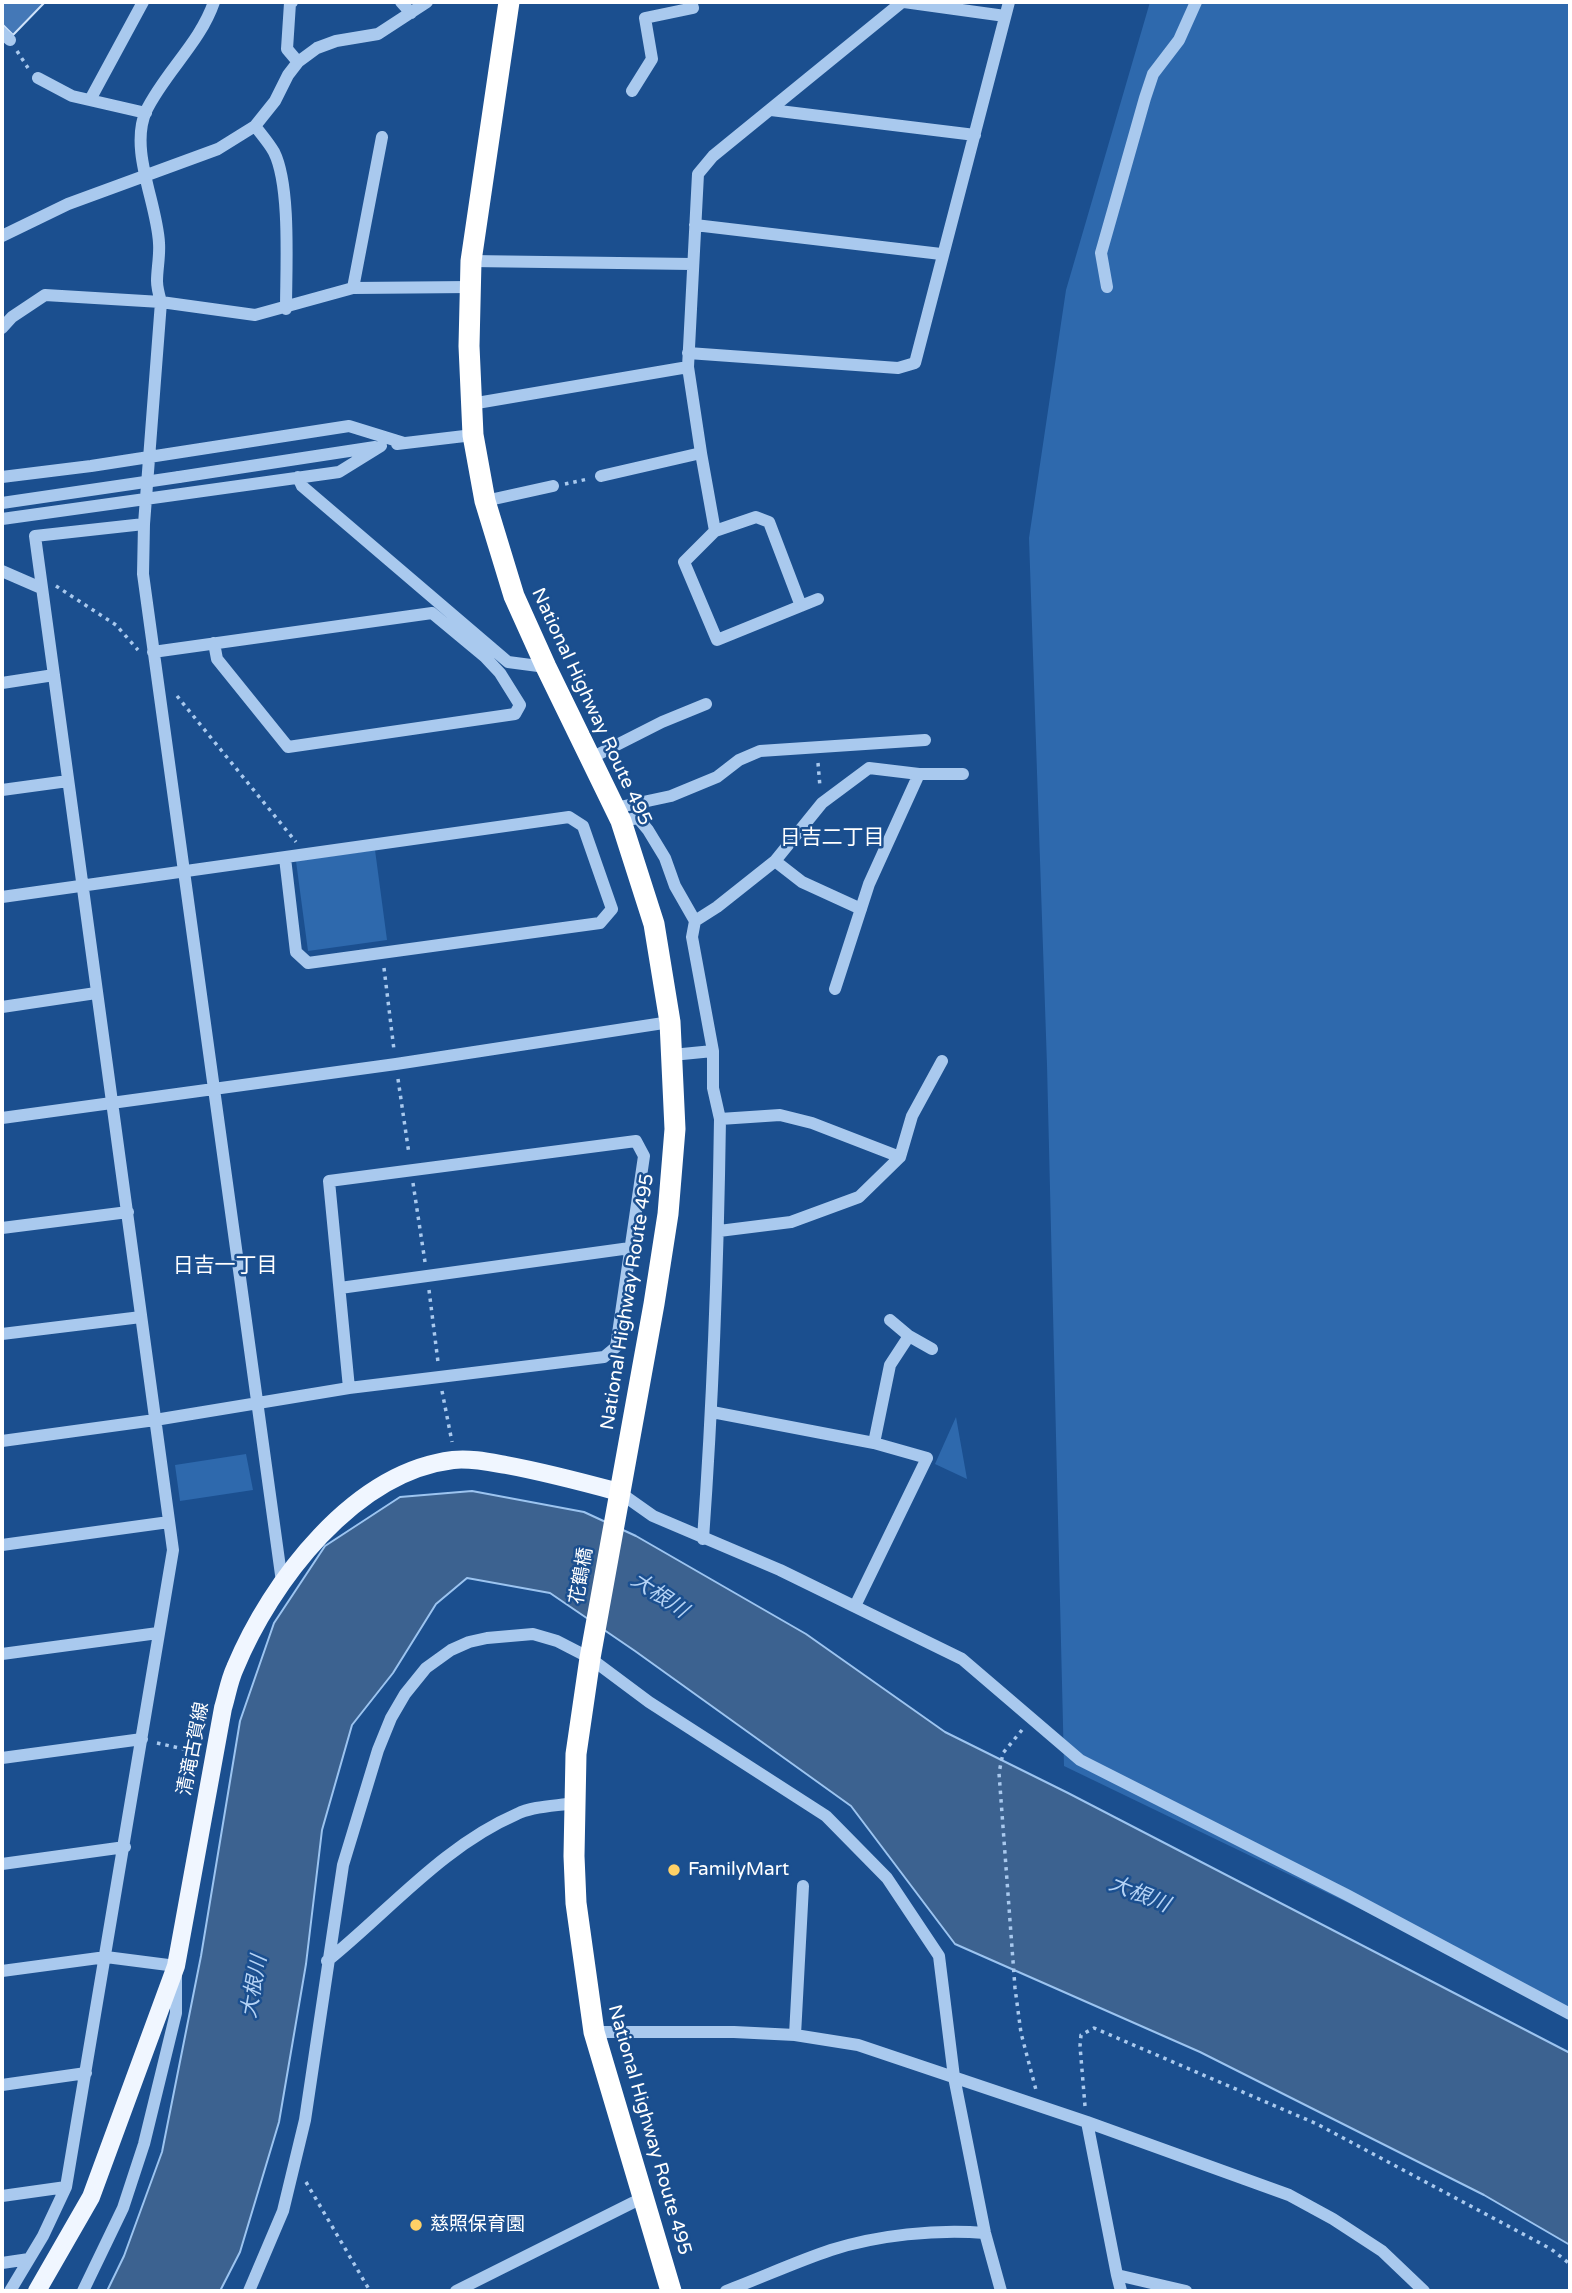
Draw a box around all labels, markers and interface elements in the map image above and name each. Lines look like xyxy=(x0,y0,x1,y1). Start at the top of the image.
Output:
street label: National Highway Route 495 xyxy=(526,585,656,829)
district label: 日吉二丁目 xyxy=(780,825,884,851)
street label: National Highway Route 495 xyxy=(596,1172,660,1432)
district label: 日吉一丁目 xyxy=(173,1253,277,1279)
street label: 花鶴橋 xyxy=(566,1546,598,1606)
water label: 大根川 xyxy=(626,1568,692,1624)
street label: 清滝古賀線 xyxy=(174,1700,214,1798)
place label: FamilyMart xyxy=(688,1859,789,1881)
marker: FamilyMart xyxy=(666,1862,682,1878)
water label: 大根川 xyxy=(1105,1872,1173,1918)
water label: 大根川 xyxy=(237,1954,273,2020)
street label: National Highway Route 495 xyxy=(602,2002,696,2258)
place label: 慈照保育園 xyxy=(430,2214,525,2236)
marker: 慈照保育園 xyxy=(408,2217,424,2233)

